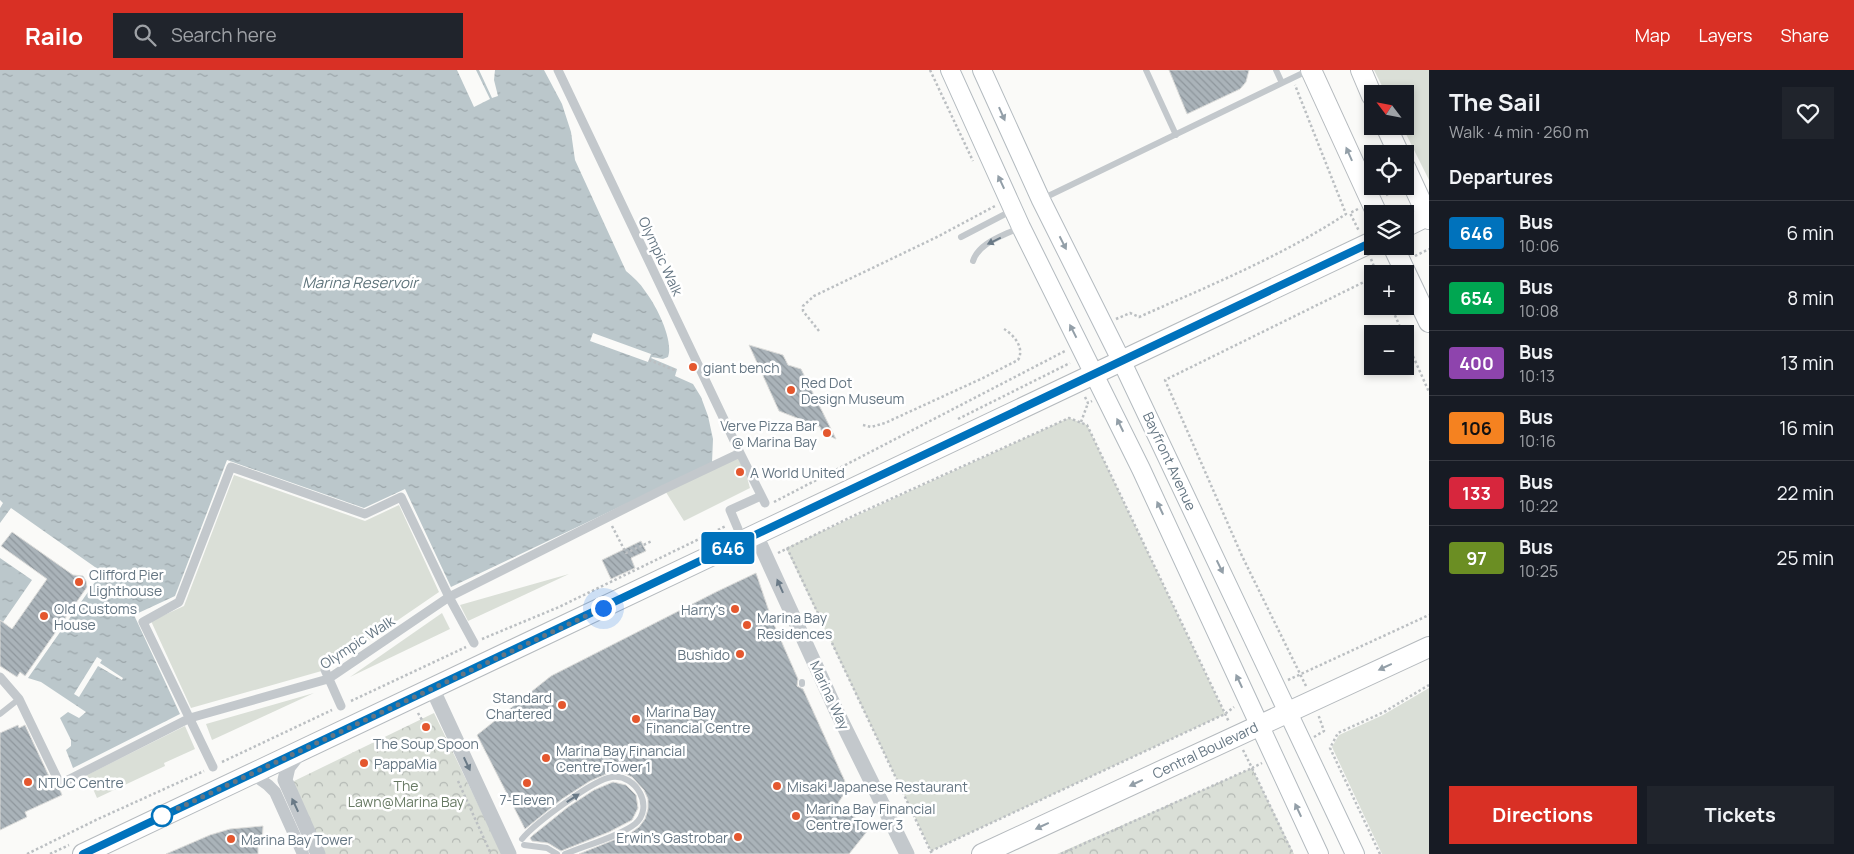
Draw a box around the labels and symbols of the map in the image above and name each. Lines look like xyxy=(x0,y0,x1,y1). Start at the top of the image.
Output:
north arrow xyxy=(1364,85,1414,135)
one-way arrow xyxy=(998,107,1007,122)
one-way arrow xyxy=(1345,147,1353,161)
one-way arrow xyxy=(996,175,1004,189)
street label: Olympic Walk xyxy=(634,213,688,300)
one-way arrow xyxy=(1059,236,1067,251)
one-way arrow xyxy=(987,237,1001,245)
water label: Marina Reservoir xyxy=(302,272,420,293)
one-way arrow xyxy=(1069,323,1078,338)
place label: giant bench xyxy=(703,358,780,377)
marker: giant bench xyxy=(687,361,699,373)
place label: Red Dot Design Museum xyxy=(801,373,905,408)
marker: Red Dot Design Museum xyxy=(785,384,797,396)
street label: Bayfront Avenue xyxy=(1139,409,1201,513)
place label: Verve Pizza Bar @ Marina Bay xyxy=(720,416,818,451)
one-way arrow xyxy=(1116,418,1124,432)
marker: Verve Pizza Bar @ Marina Bay xyxy=(821,427,833,439)
place label: A World United xyxy=(750,463,845,482)
marker: A World United xyxy=(734,466,746,478)
one-way arrow xyxy=(1156,501,1164,515)
line badge: 646 xyxy=(699,532,757,564)
one-way arrow xyxy=(1216,560,1224,574)
place label: Clifford Pier Lighthouse xyxy=(89,565,164,600)
marker: Clifford Pier Lighthouse xyxy=(73,576,85,588)
one-way arrow xyxy=(775,579,783,593)
your location xyxy=(591,596,616,621)
place label: Old Customs House xyxy=(54,599,137,634)
place label: Harry's xyxy=(681,600,725,619)
marker: Harry's xyxy=(729,603,741,615)
place label: Marina Bay Residences xyxy=(757,608,832,643)
marker: Old Customs House xyxy=(38,610,50,622)
street label: Olympic Walk xyxy=(316,610,399,673)
marker: Marina Bay Residences xyxy=(741,619,753,631)
place label: Bushido xyxy=(678,645,730,664)
marker: Bushido xyxy=(734,648,746,660)
street label: Marina Way xyxy=(806,657,854,733)
one-way arrow xyxy=(1378,663,1392,671)
one-way arrow xyxy=(1235,674,1243,688)
place label: Standard Chartered xyxy=(486,688,552,723)
marker: Standard Chartered xyxy=(556,699,568,711)
place label: Marina Bay Financial Centre xyxy=(646,702,750,737)
marker: Marina Bay Financial Centre xyxy=(630,713,642,725)
street label: Central Boulevard xyxy=(1149,717,1261,783)
marker: The Soup Spoon xyxy=(420,721,432,733)
place label: The Soup Spoon xyxy=(373,734,479,753)
place label: Marina Bay Financial Centre Tower 1 xyxy=(556,741,685,776)
marker: Marina Bay Financial Centre Tower 1 xyxy=(540,752,552,764)
place label: PappaMia xyxy=(374,754,437,773)
marker: PappaMia xyxy=(358,757,370,769)
one-way arrow xyxy=(463,757,472,772)
place label: NTUC Centre xyxy=(38,773,124,792)
marker: NTUC Centre xyxy=(22,776,34,788)
park label: The Lawn@Marina Bay xyxy=(348,776,465,811)
marker: 7-Eleven xyxy=(521,777,533,789)
place label: Misaki Japanese Restaurant xyxy=(787,777,968,796)
one-way arrow xyxy=(1129,779,1143,787)
marker: Misaki Japanese Restaurant xyxy=(771,780,783,792)
place label: 7-Eleven xyxy=(500,790,555,809)
one-way arrow xyxy=(567,793,580,803)
one-way arrow xyxy=(291,798,299,812)
place label: Marina Bay Financial Centre Tower 3 xyxy=(806,799,935,834)
one-way arrow xyxy=(1294,803,1302,817)
unlabelled marker xyxy=(151,805,173,827)
marker: Marina Bay Financial Centre Tower 3 xyxy=(790,810,802,822)
one-way arrow xyxy=(1035,823,1049,831)
place label: Erwin's Gastrobar xyxy=(616,828,728,847)
place label: Marina Bay Tower xyxy=(241,830,353,849)
marker: Erwin's Gastrobar xyxy=(732,831,744,843)
marker: Marina Bay Tower xyxy=(225,833,237,845)

